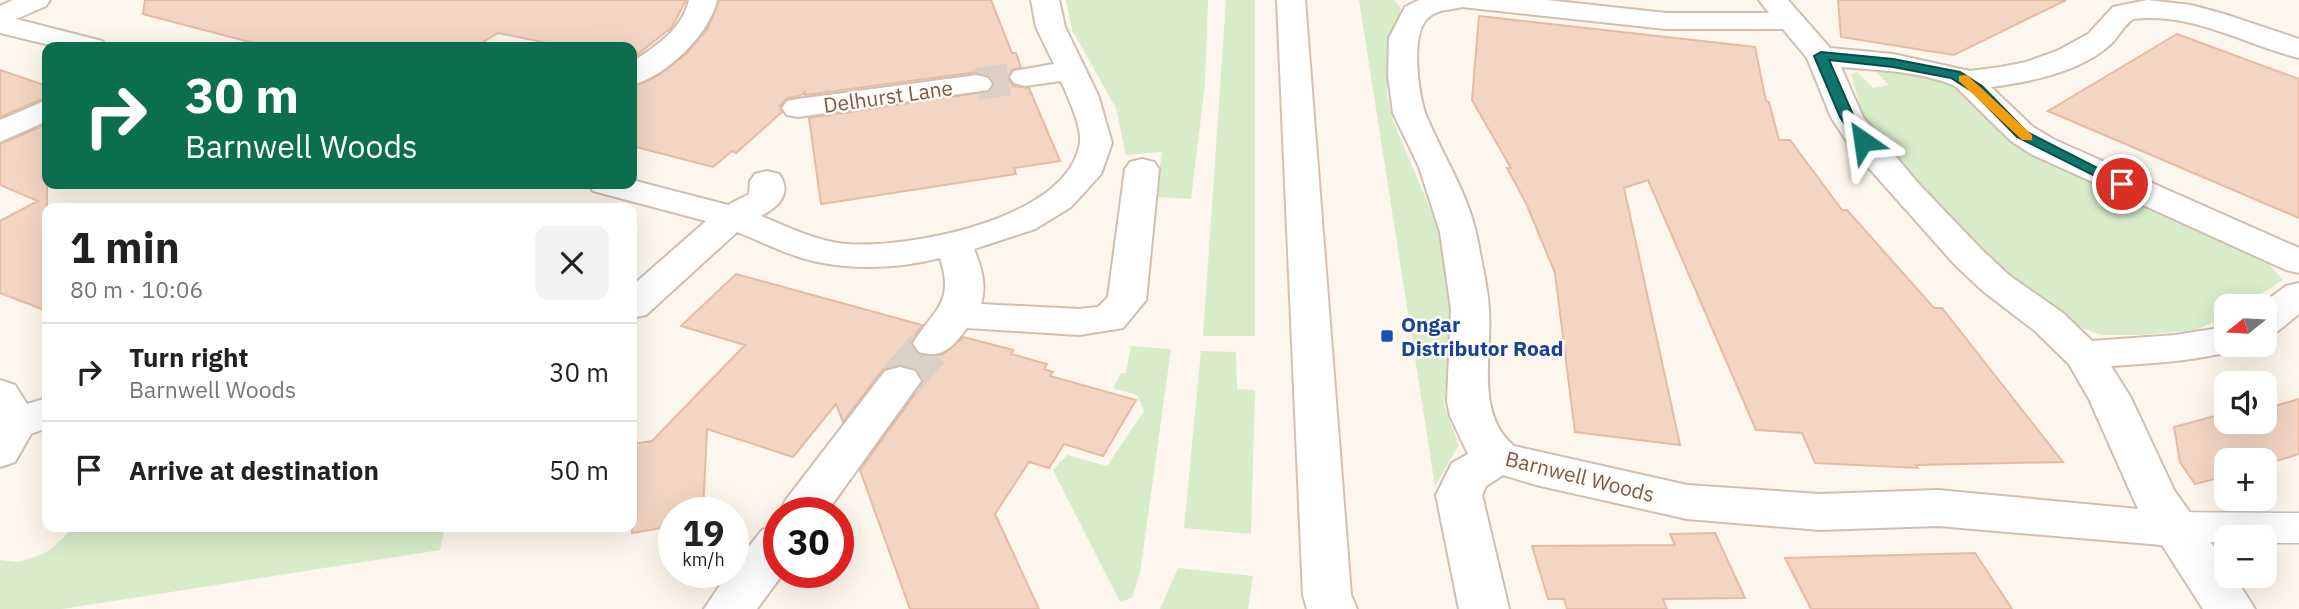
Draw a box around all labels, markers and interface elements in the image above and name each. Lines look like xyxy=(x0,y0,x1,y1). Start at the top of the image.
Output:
text: 30 m xyxy=(185,63,299,126)
icon: right xyxy=(70,70,161,161)
street label: Delhurst Lane xyxy=(821,73,955,119)
position arrow xyxy=(1826,104,1900,178)
text: Barnwell Woods xyxy=(185,125,418,167)
pin xyxy=(2092,154,2152,214)
icon: arrive xyxy=(2103,165,2141,203)
text: 1 min xyxy=(70,220,180,275)
button: close xyxy=(535,226,609,300)
text: 80 m · 10:06 xyxy=(70,274,203,304)
north arrow xyxy=(2214,294,2277,357)
map controls xyxy=(2214,294,2277,588)
place label: Ongar Distributor Road xyxy=(1401,310,1564,362)
marker: Ongar Distributor Road xyxy=(1379,328,1395,344)
text: Turn right xyxy=(129,340,248,374)
icon: right xyxy=(70,353,108,391)
text: 30 m xyxy=(549,355,609,389)
button: sound xyxy=(2214,371,2277,434)
text: Barnwell Woods xyxy=(129,374,296,404)
street label: Barnwell Woods xyxy=(1503,444,1657,508)
button: + xyxy=(2214,448,2277,511)
icon: arrive xyxy=(70,451,108,489)
text: Arrive at destination xyxy=(129,453,379,487)
text: 50 m xyxy=(549,453,609,487)
speed limit sign: 30 xyxy=(763,497,854,588)
text: 19 xyxy=(682,510,725,556)
button: − xyxy=(2214,525,2277,588)
text: km/h xyxy=(682,548,725,571)

